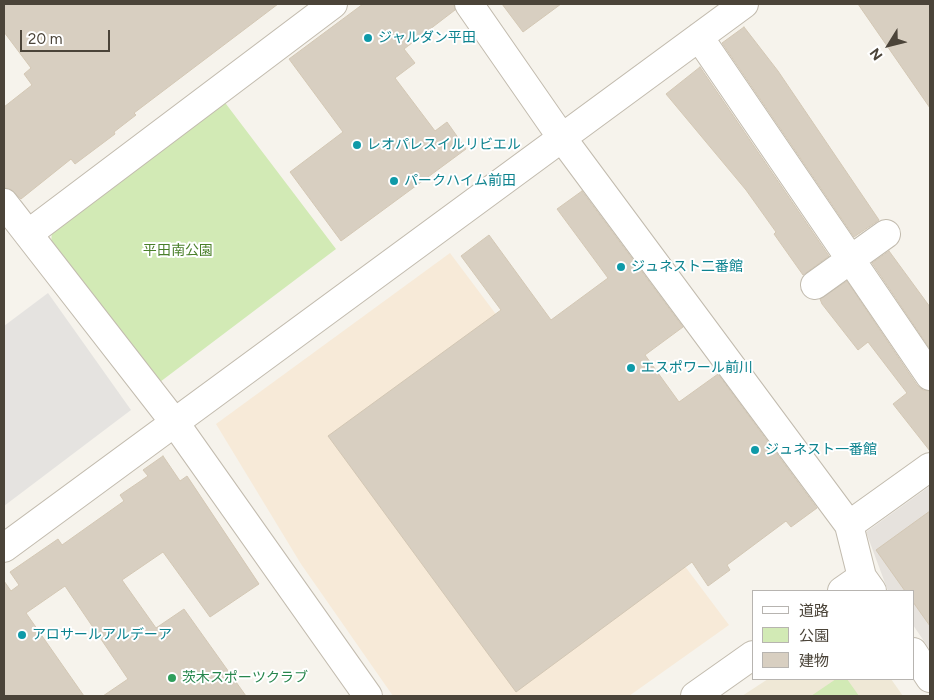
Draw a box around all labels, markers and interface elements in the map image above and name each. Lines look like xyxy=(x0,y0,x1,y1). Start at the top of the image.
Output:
scale bar xyxy=(22,20,112,52)
north arrow xyxy=(864,20,914,70)
text: 20 m xyxy=(28,30,62,48)
place label: ジャルダン平田 xyxy=(378,30,476,46)
marker: ジャルダン平田 xyxy=(362,32,374,44)
text: N xyxy=(866,45,887,63)
place label: レオパレスイルリビエル xyxy=(367,137,521,153)
marker: レオパレスイルリビエル xyxy=(351,139,363,151)
place label: パークハイム前田 xyxy=(404,173,516,189)
marker: パークハイム前田 xyxy=(388,175,400,187)
park label: 平田南公園 xyxy=(143,243,213,259)
place label: ジュネスト二番館 xyxy=(631,259,743,275)
marker: ジュネスト二番館 xyxy=(615,261,627,273)
place label: エスポワール前川 xyxy=(641,360,753,376)
marker: エスポワール前川 xyxy=(625,362,637,374)
place label: ジュネスト一番館 xyxy=(765,442,877,458)
marker: ジュネスト一番館 xyxy=(749,444,761,456)
legend xyxy=(752,590,914,680)
text: 道路 xyxy=(799,602,829,620)
place label: アロサールアルデーア xyxy=(32,627,172,643)
text: 公園 xyxy=(799,627,829,645)
marker: アロサールアルデーア xyxy=(16,629,28,641)
text: 建物 xyxy=(799,652,829,670)
place label: 茨木スポーツクラブ xyxy=(182,670,308,686)
marker: 茨木スポーツクラブ xyxy=(166,672,178,684)

